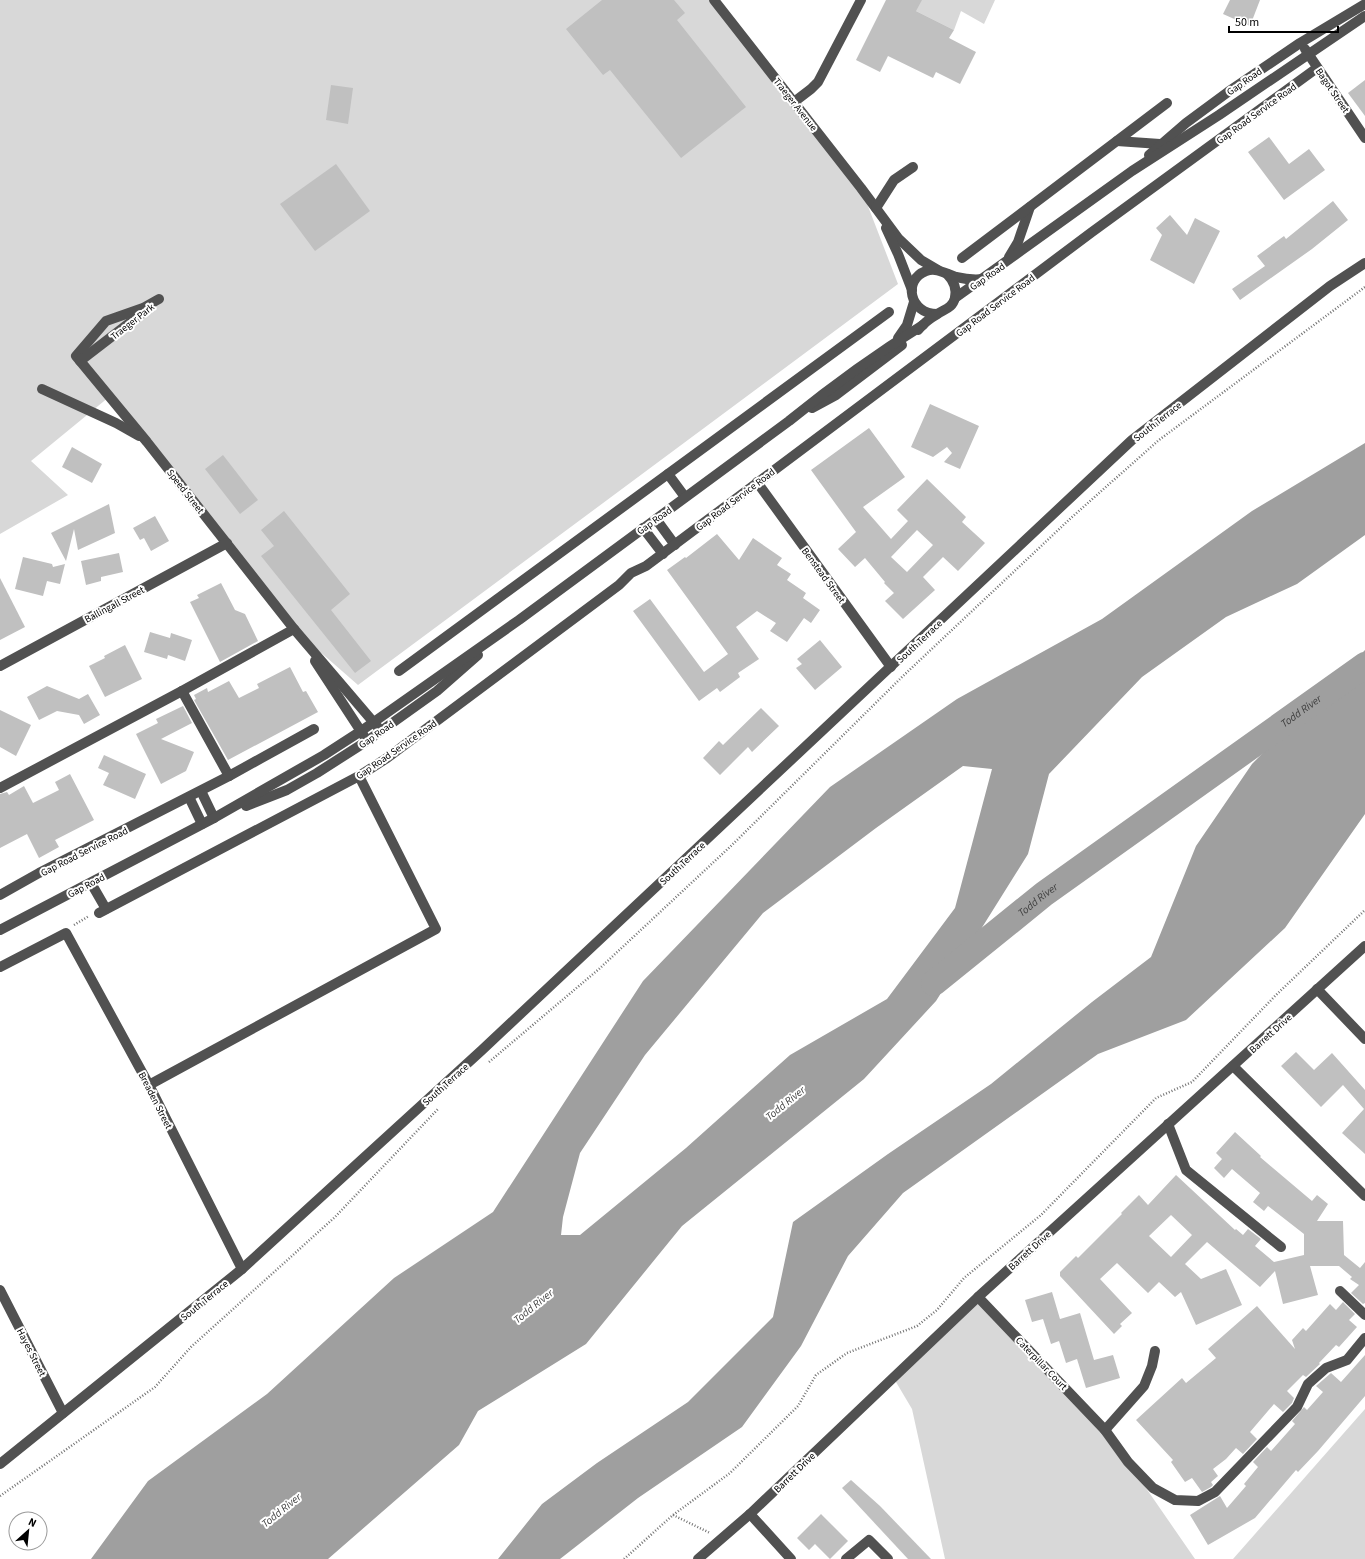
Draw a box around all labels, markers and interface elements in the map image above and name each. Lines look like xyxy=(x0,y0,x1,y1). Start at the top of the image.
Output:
scale bar xyxy=(1229,8,1338,34)
text: 50 m xyxy=(1235,14,1259,31)
street label: Gap Road xyxy=(1224,65,1265,99)
street label: Bagot Street xyxy=(1312,65,1353,116)
street label: Traeger Avenue xyxy=(770,75,821,134)
street label: Gap Road Service Road xyxy=(1214,80,1300,148)
street label: Gap Road xyxy=(967,260,1008,294)
street label: Gap Road Service Road xyxy=(953,271,1038,340)
street label: Traeger Park xyxy=(108,300,157,343)
street label: South Terrace xyxy=(1131,398,1185,445)
street label: Gap Road Service Road xyxy=(693,465,778,534)
street label: Speed Street xyxy=(163,466,208,517)
street label: Gap Road xyxy=(634,503,675,538)
street label: Benstead Street xyxy=(798,545,849,607)
street label: Ballingall Street xyxy=(82,583,147,627)
street label: South Terrace xyxy=(894,617,946,667)
water label: Todd River xyxy=(1278,691,1326,731)
street label: Gap Road Service Road xyxy=(353,717,440,783)
street label: Gap Road xyxy=(356,718,397,752)
street label: Gap Road Service Road xyxy=(38,824,130,880)
street label: South Terrace xyxy=(657,839,709,889)
street label: Gap Road xyxy=(65,870,108,902)
water label: Todd River xyxy=(1015,879,1062,920)
street label: Barrett Drive xyxy=(1246,1011,1295,1057)
street label: South Terrace xyxy=(420,1060,472,1109)
street label: Breaden Street xyxy=(135,1070,176,1132)
water label: Todd River xyxy=(762,1082,809,1124)
street label: Barrett Drive xyxy=(1005,1228,1054,1274)
street label: South Terrace xyxy=(178,1277,231,1324)
water label: Todd River xyxy=(510,1285,557,1327)
street label: Hayes Street xyxy=(13,1326,50,1380)
street label: Caterpillar Court xyxy=(1012,1334,1071,1394)
street label: Barrett Drive xyxy=(771,1449,819,1496)
water label: Todd River xyxy=(258,1489,305,1531)
north arrow xyxy=(8,1511,48,1551)
text: N xyxy=(26,1514,39,1531)

